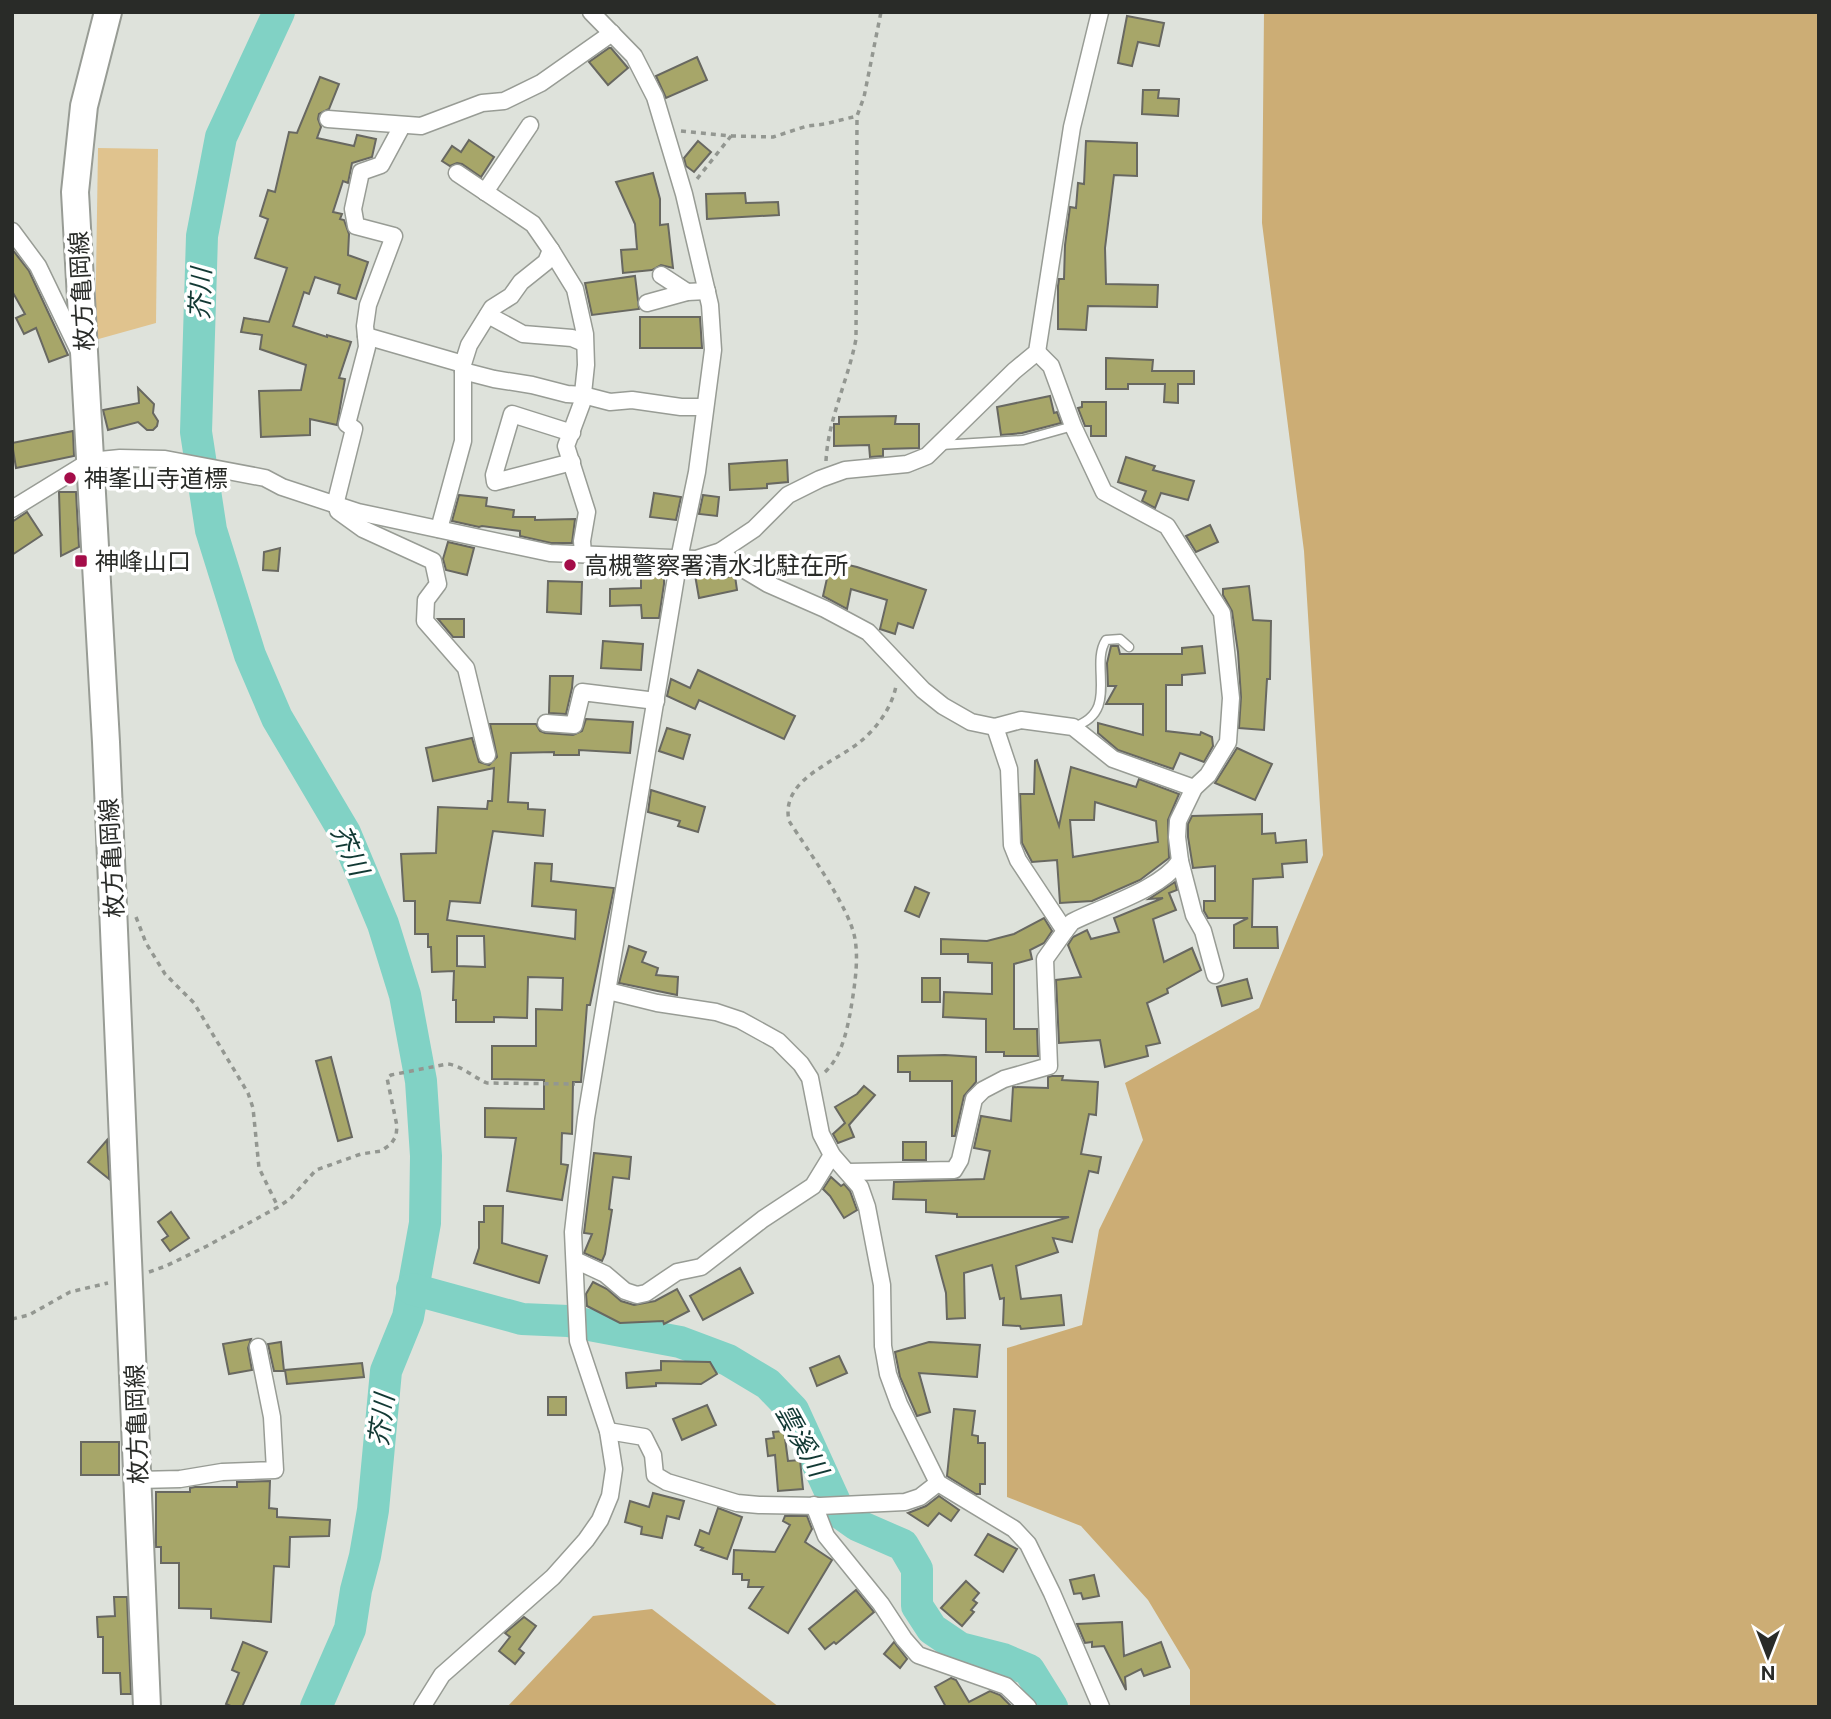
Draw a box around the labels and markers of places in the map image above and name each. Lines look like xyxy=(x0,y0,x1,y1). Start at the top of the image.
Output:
place label: 神峯山寺道標 xyxy=(84,464,228,492)
marker: 神峯山寺道標 xyxy=(62,470,78,486)
place label: 神峰山口 xyxy=(95,547,191,575)
place label: 高槻警察署清水北駐在所 xyxy=(584,551,848,579)
marker: 神峰山口 xyxy=(73,553,89,569)
marker: 高槻警察署清水北駐在所 xyxy=(562,557,578,573)

